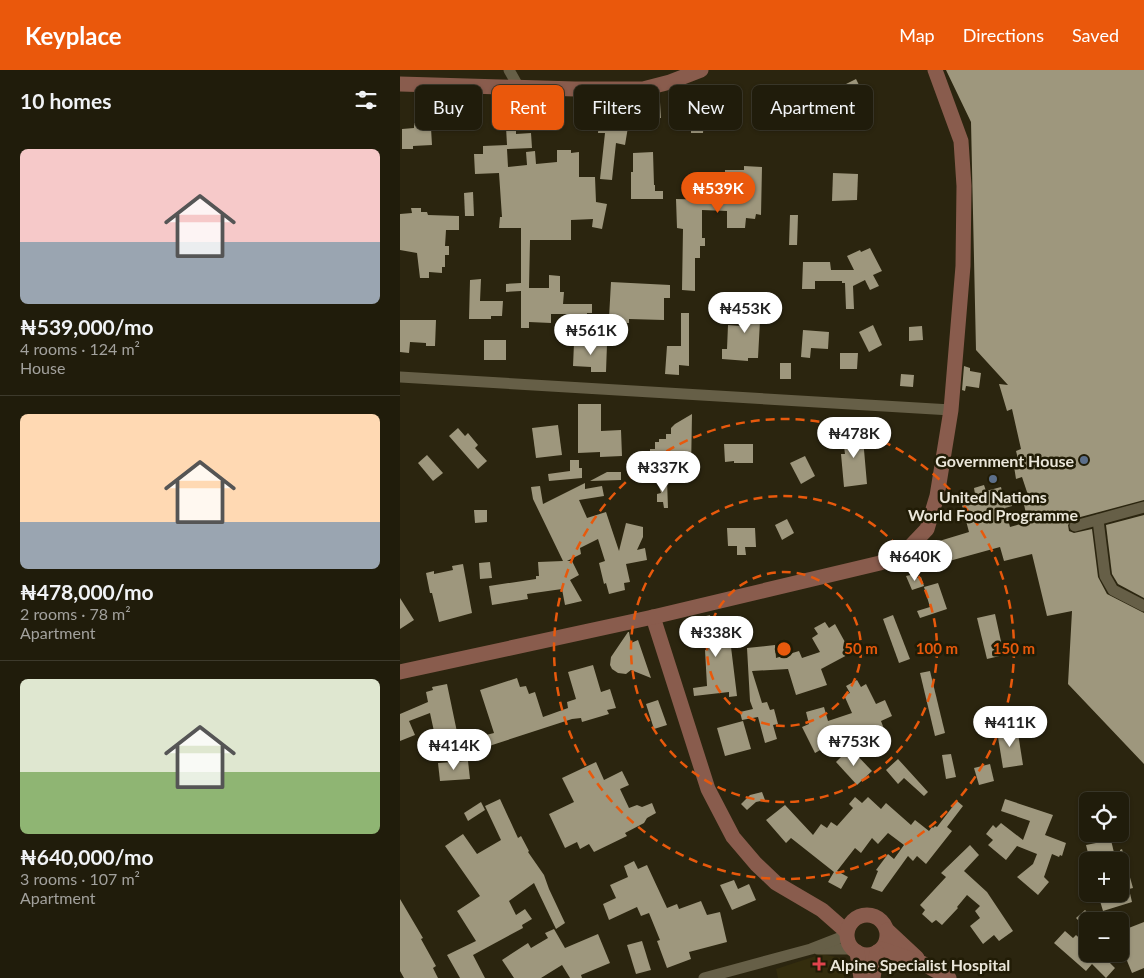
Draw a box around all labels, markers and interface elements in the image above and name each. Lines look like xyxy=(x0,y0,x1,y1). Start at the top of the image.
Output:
text: Keyplace xyxy=(25,21,122,50)
text: Map xyxy=(899,24,935,46)
text: Directions xyxy=(963,24,1044,46)
text: Saved xyxy=(1072,24,1119,46)
chip: Buy xyxy=(415,85,482,130)
chip: Rent xyxy=(492,85,564,130)
chip: Filters xyxy=(574,85,659,130)
chip: New xyxy=(669,85,742,130)
chip: Apartment xyxy=(752,85,873,130)
icon: filters xyxy=(352,86,380,114)
text: 10 homes xyxy=(20,88,111,113)
pin: ₦539K xyxy=(683,172,753,214)
text: ₦539K xyxy=(692,178,744,197)
icon: home xyxy=(155,181,245,271)
pin: ₦453K xyxy=(710,292,780,334)
text: ₦453K xyxy=(719,298,771,317)
text: ₦539,000/mo xyxy=(20,314,154,339)
pin: ₦561K xyxy=(556,314,626,356)
text: ₦561K xyxy=(565,320,617,339)
text: 4 rooms · 124 m² xyxy=(20,339,140,358)
text: House xyxy=(20,358,65,377)
pin: ₦478K xyxy=(819,416,889,459)
text: ₦478K xyxy=(828,423,880,442)
icon: home xyxy=(155,447,245,537)
pin: ₦337K xyxy=(628,450,698,493)
place label: Government House xyxy=(935,451,1074,470)
marker: Government House xyxy=(1078,454,1090,466)
text: ₦337K xyxy=(637,457,689,476)
marker: United Nations World Food Programme xyxy=(987,473,999,485)
place label: United Nations World Food Programme xyxy=(908,487,1078,524)
pin: ₦640K xyxy=(880,540,950,582)
text: ₦640K xyxy=(889,546,941,565)
text: ₦478,000/mo xyxy=(20,579,154,604)
text: 2 rooms · 78 m² xyxy=(20,604,131,623)
pin: ₦338K xyxy=(681,616,751,658)
text: ₦338K xyxy=(690,622,742,641)
text: Apartment xyxy=(20,623,95,642)
text: 50 m xyxy=(844,639,878,657)
text: 100 m xyxy=(916,639,958,657)
text: 150 m xyxy=(993,639,1035,657)
centre of rings xyxy=(775,640,793,658)
pin: ₦411K xyxy=(975,706,1045,748)
icon: home xyxy=(155,712,245,802)
text: ₦411K xyxy=(984,712,1036,731)
pin: ₦753K xyxy=(819,724,889,767)
pin: ₦414K xyxy=(419,728,489,771)
text: ₦753K xyxy=(828,731,880,750)
text: ₦414K xyxy=(428,735,480,754)
map controls xyxy=(1079,792,1129,962)
button: locate xyxy=(1079,792,1129,842)
text: ₦640,000/mo xyxy=(20,844,154,869)
button: + xyxy=(1079,852,1129,902)
text: 3 rooms · 107 m² xyxy=(20,869,140,888)
text: Apartment xyxy=(20,888,95,907)
button: − xyxy=(1079,912,1129,962)
place label: Alpine Specialist Hospital xyxy=(829,955,1010,974)
marker: Alpine Specialist Hospital xyxy=(812,957,826,971)

